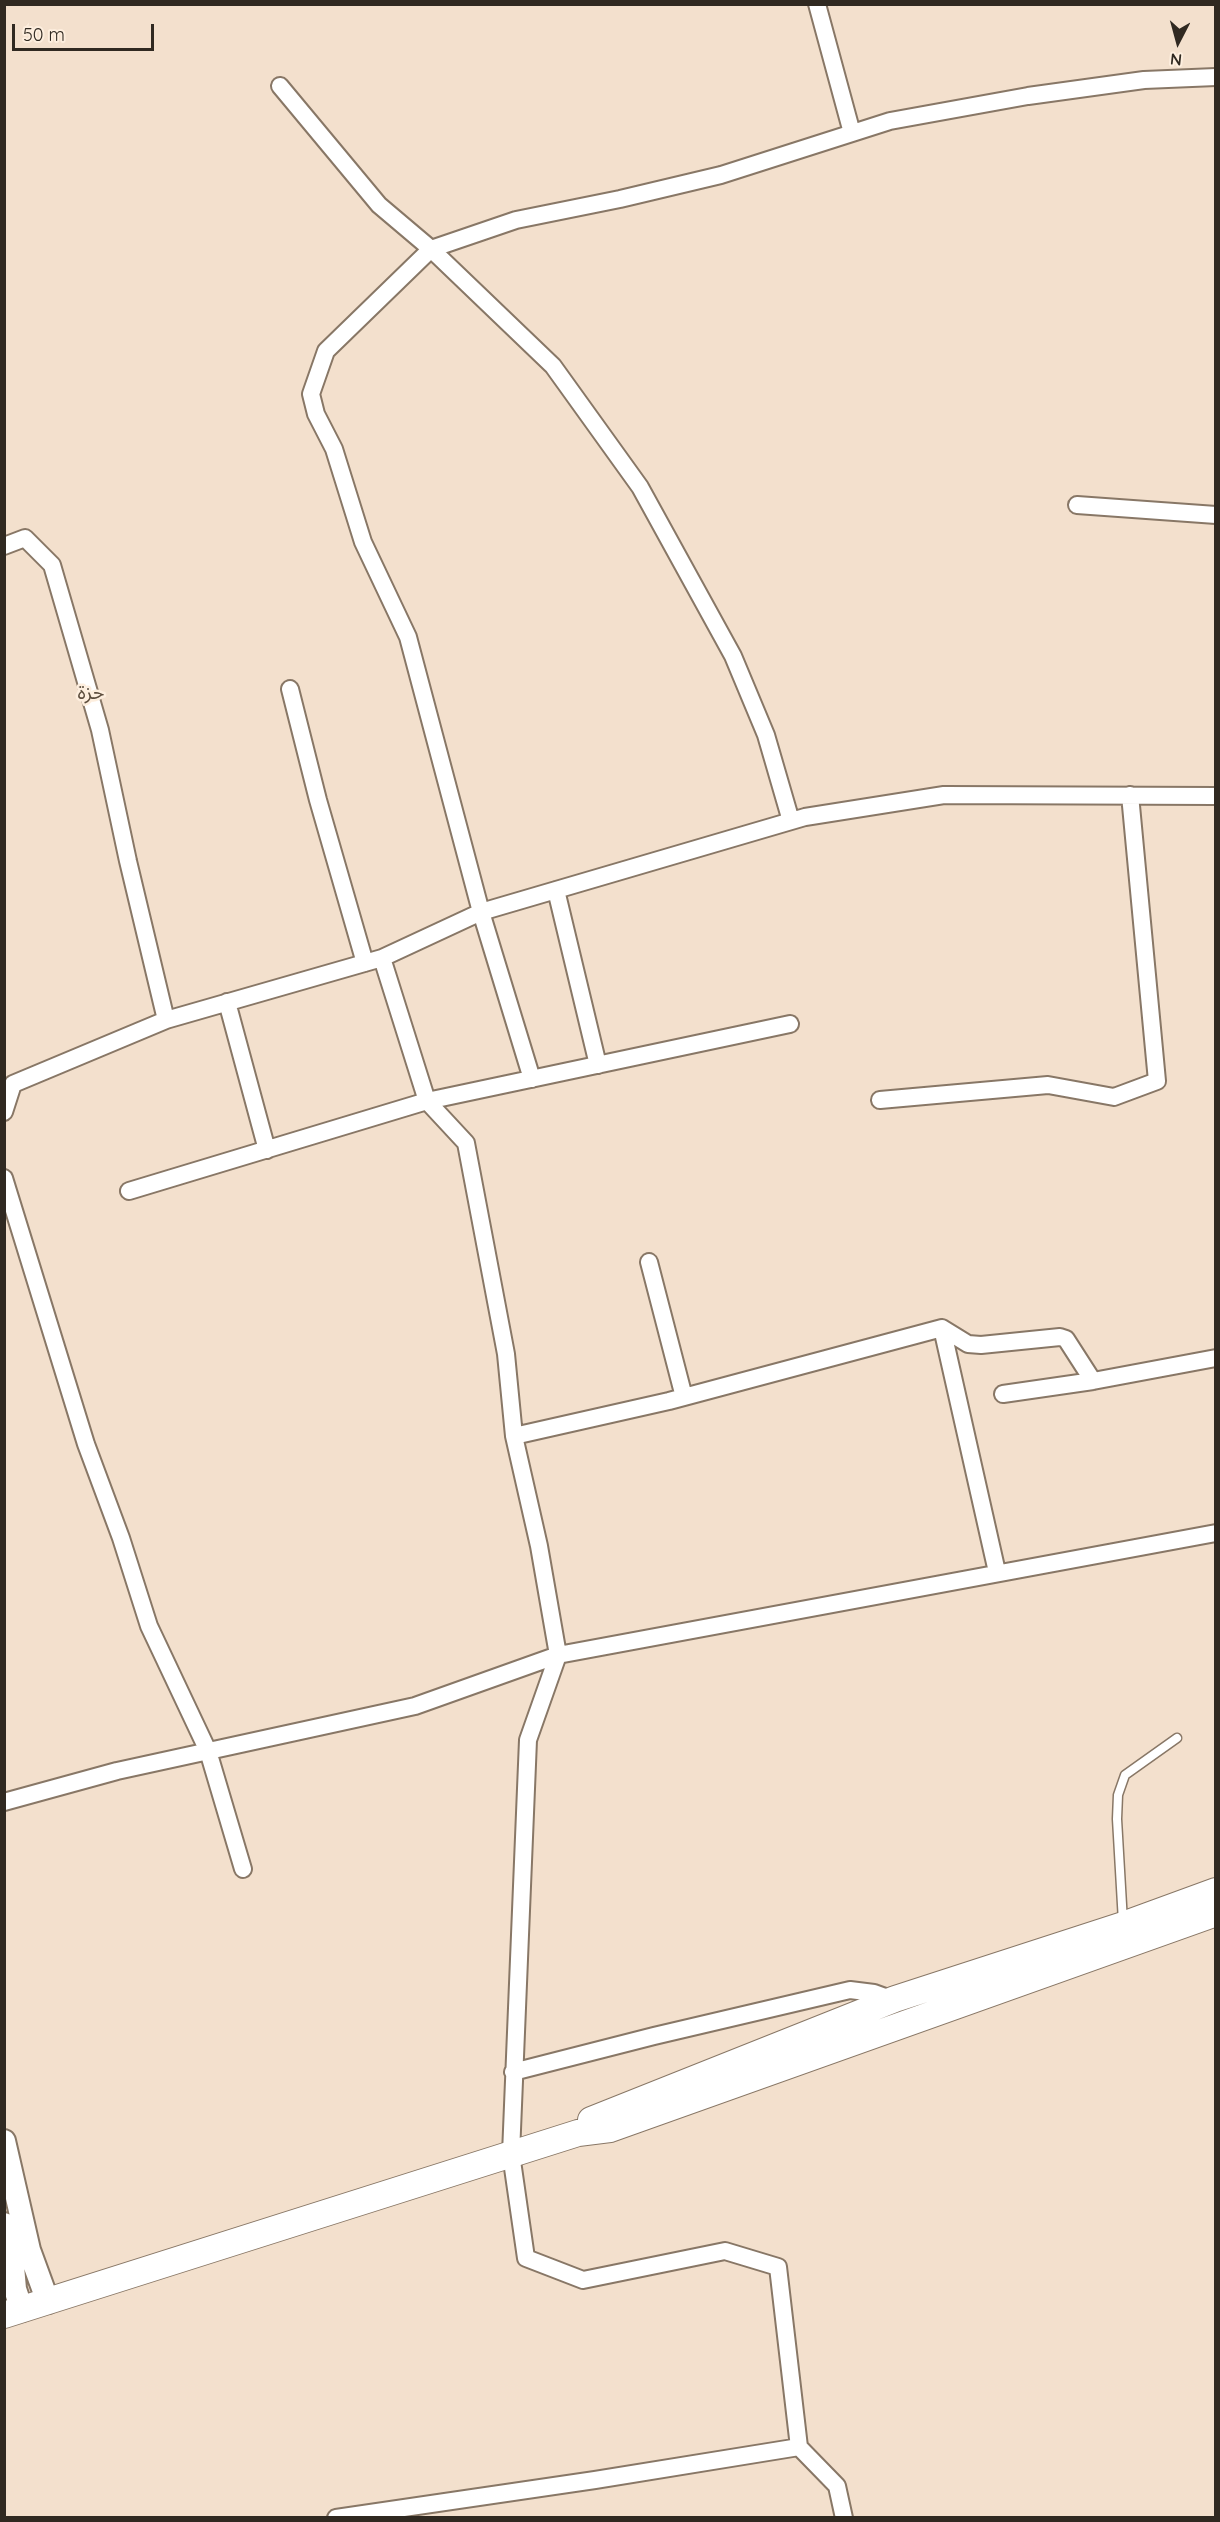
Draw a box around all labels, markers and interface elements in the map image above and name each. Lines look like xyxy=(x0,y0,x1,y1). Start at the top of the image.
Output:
scale bar xyxy=(15,12,158,50)
north arrow xyxy=(1148,12,1208,72)
text: 50 m xyxy=(23,23,65,46)
text: N xyxy=(1169,49,1183,70)
district label: حزة xyxy=(78,681,104,705)

